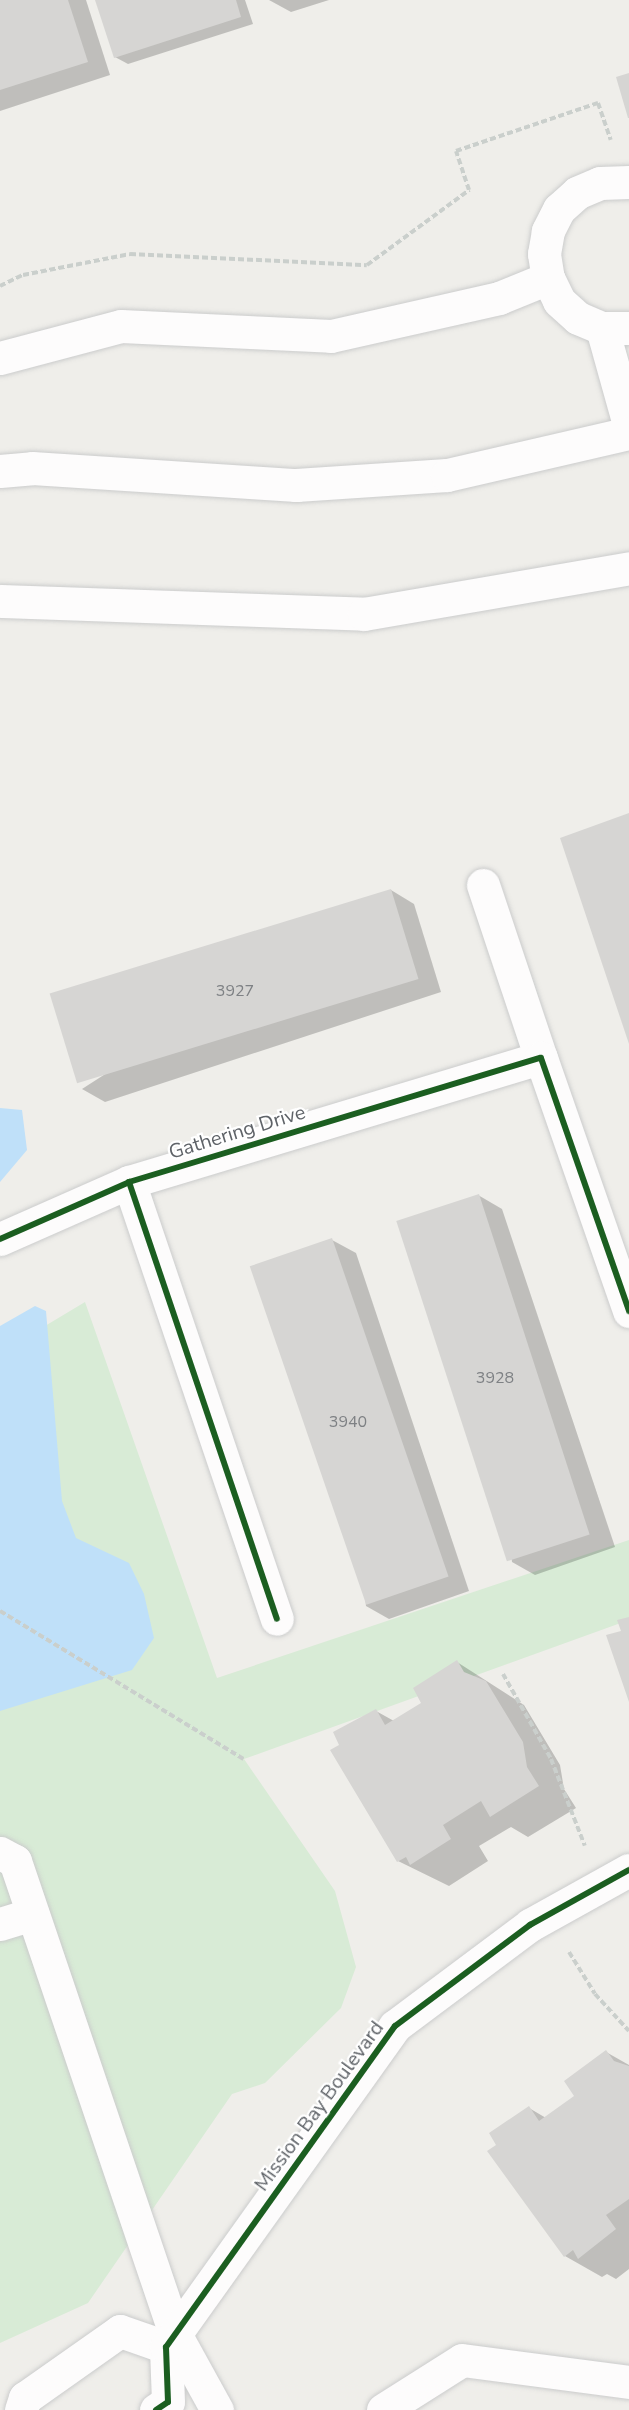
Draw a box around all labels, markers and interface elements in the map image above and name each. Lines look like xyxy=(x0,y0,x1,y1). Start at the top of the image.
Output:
house number: 3927 xyxy=(216,981,254,1001)
street label: Gathering Drive xyxy=(166,1100,308,1164)
house number: 3928 xyxy=(476,1368,514,1388)
house number: 3940 xyxy=(329,1412,367,1432)
street label: Mission Bay Boulevard xyxy=(249,2016,389,2196)

